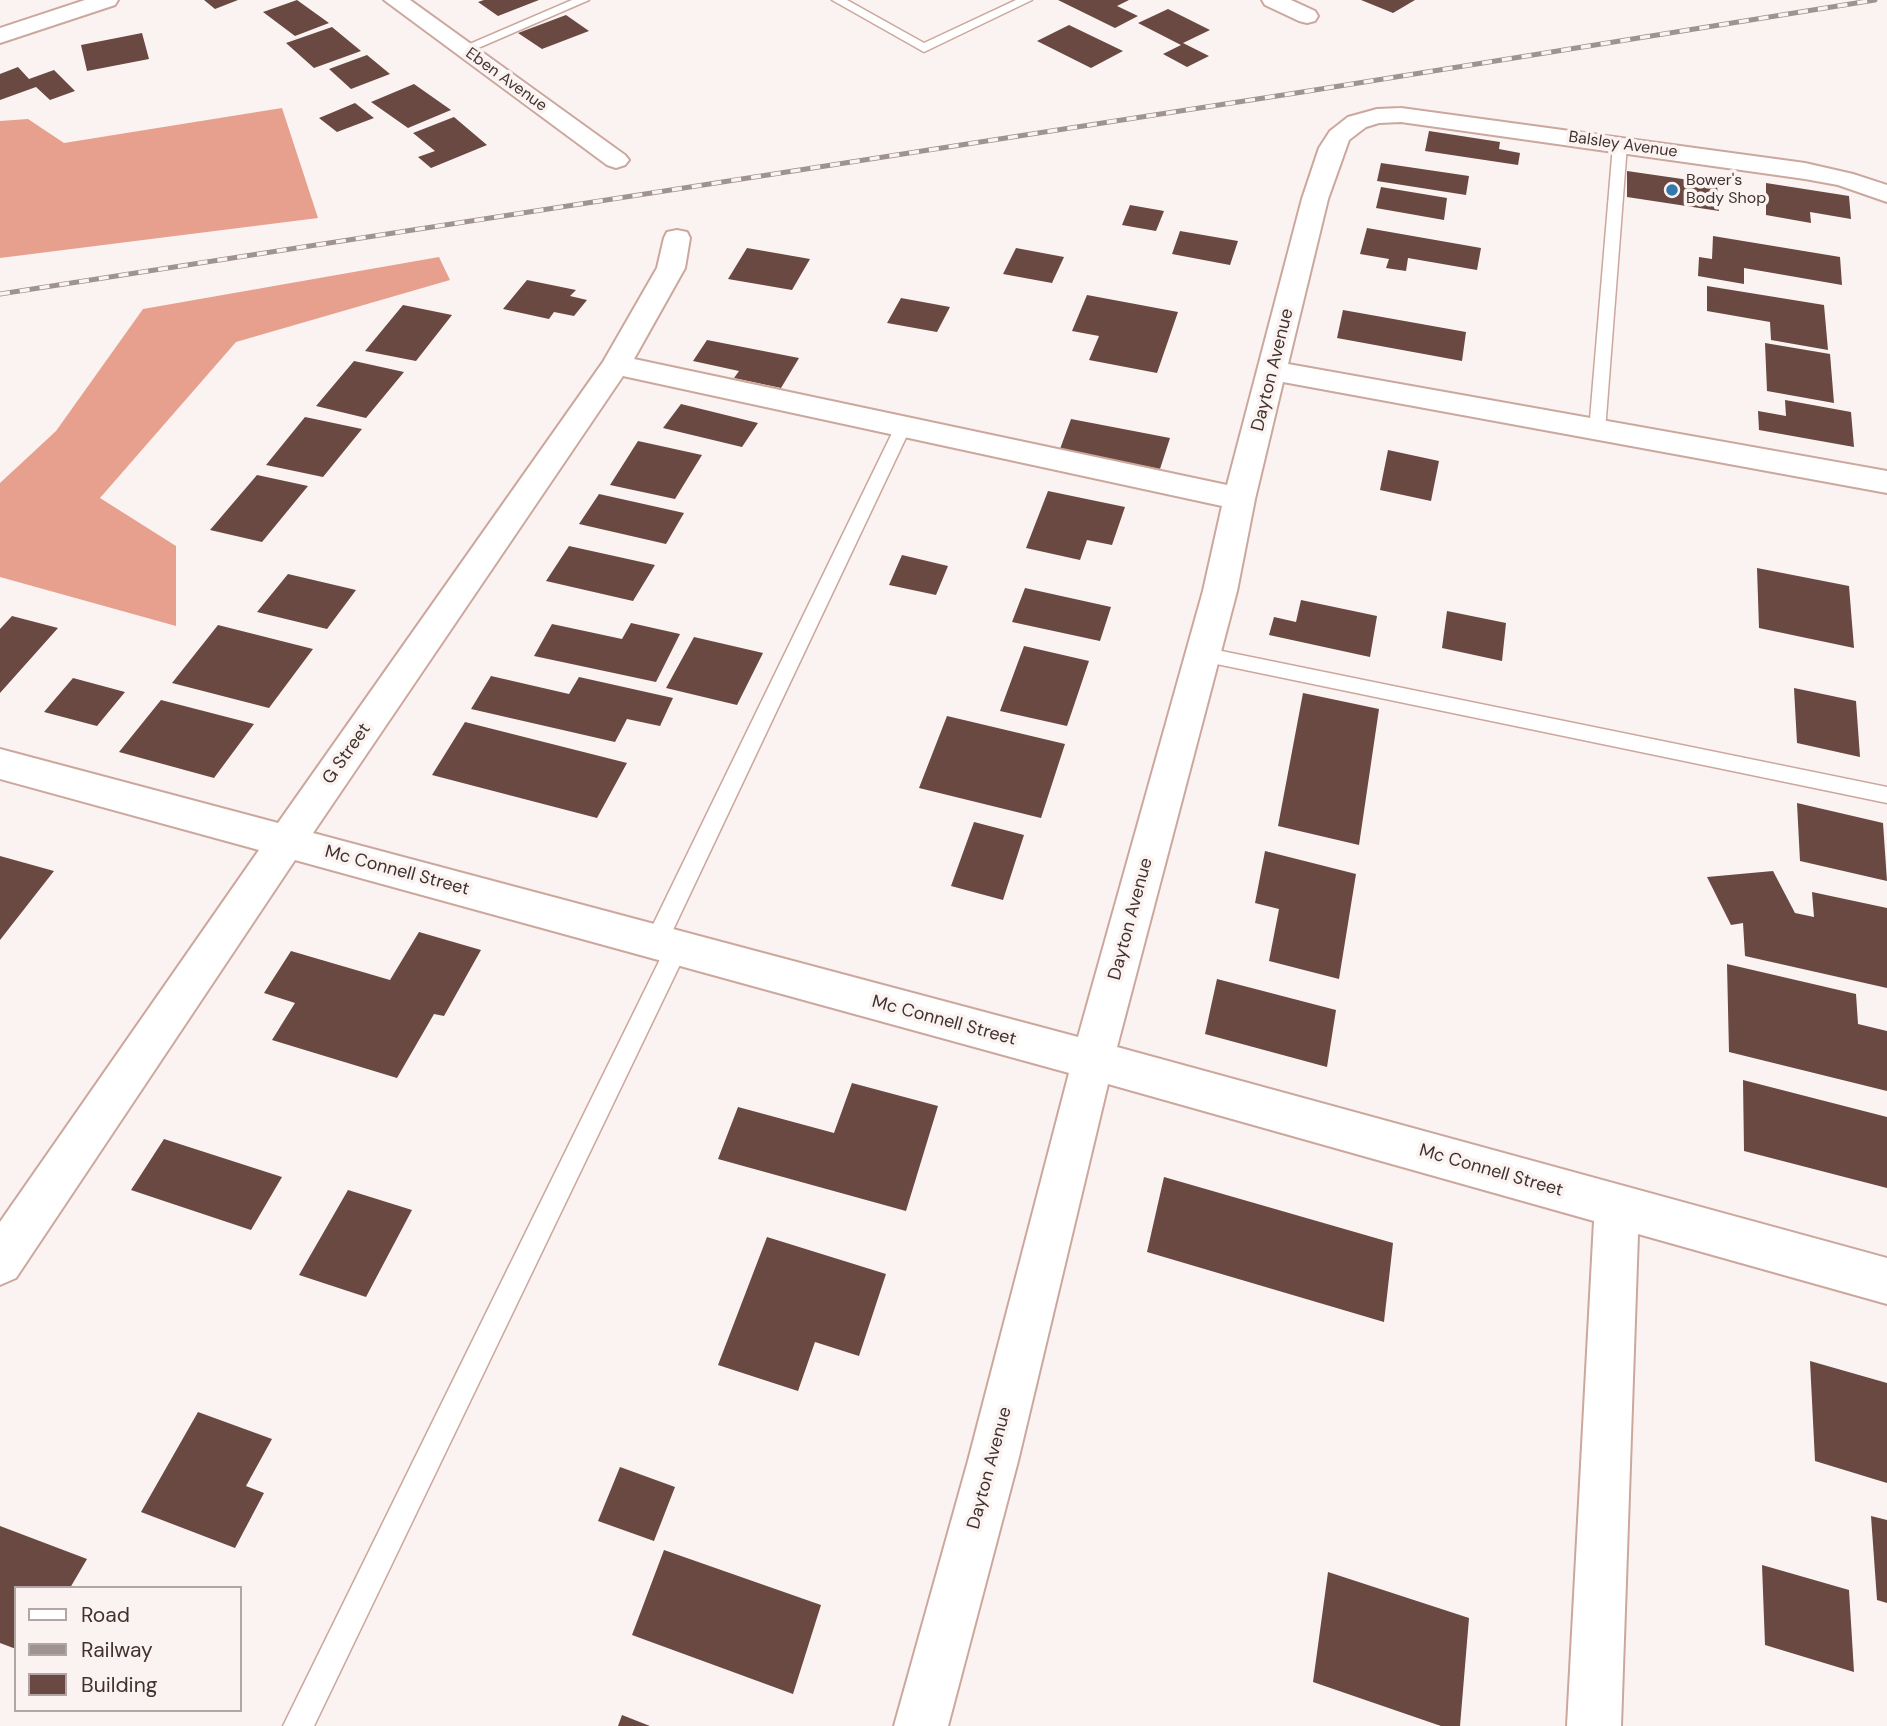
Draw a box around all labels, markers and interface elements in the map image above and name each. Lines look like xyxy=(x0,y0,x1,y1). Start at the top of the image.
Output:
street label: Eben Avenue xyxy=(462,44,550,116)
street label: Balsley Avenue xyxy=(1567,128,1679,162)
place label: Bower's Body Shop xyxy=(1686,171,1766,209)
marker: Bower's Body Shop xyxy=(1664,182,1680,198)
street label: Dayton Avenue xyxy=(1247,306,1299,434)
street label: G Street xyxy=(318,719,376,789)
street label: Mc Connell Street xyxy=(322,841,472,901)
street label: Dayton Avenue xyxy=(1104,856,1158,982)
street label: Mc Connell Street xyxy=(869,991,1019,1051)
street label: Mc Connell Street xyxy=(1417,1140,1565,1202)
street label: Dayton Avenue xyxy=(963,1405,1017,1531)
legend xyxy=(14,1586,242,1712)
text: Road xyxy=(81,1601,130,1629)
text: Railway xyxy=(81,1636,153,1664)
text: Building xyxy=(81,1671,157,1699)

